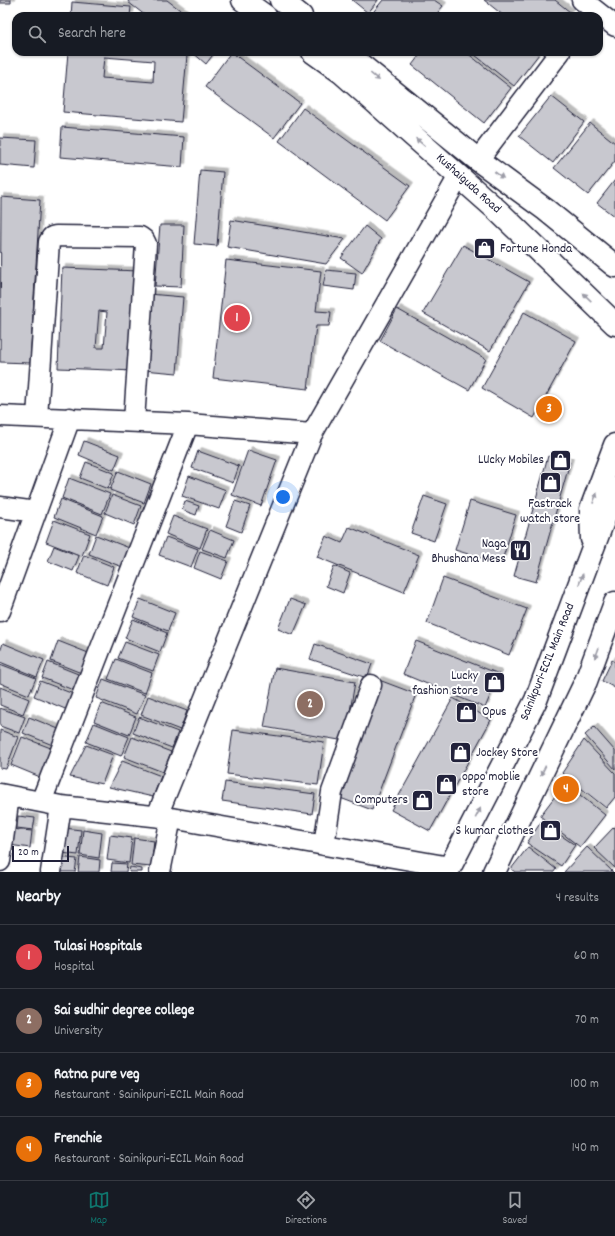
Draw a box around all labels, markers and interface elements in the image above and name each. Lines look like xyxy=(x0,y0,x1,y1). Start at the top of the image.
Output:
search box xyxy=(12,12,603,56)
icon: search xyxy=(26,23,48,45)
text: Search here xyxy=(58,23,126,45)
one-way arrow xyxy=(370,72,381,81)
one-way arrow xyxy=(416,138,425,147)
street label: Kushaiguda Road xyxy=(431,149,505,219)
one-way arrow xyxy=(493,171,504,179)
shop icon: Fortune Honda xyxy=(472,236,498,262)
place label: Fortune Honda xyxy=(500,240,573,259)
one-way arrow xyxy=(582,292,592,302)
pin: 1 xyxy=(224,303,250,333)
pin: 3 xyxy=(536,394,562,424)
shop icon: LUcky Mobiles xyxy=(547,447,573,473)
place label: LUcky Mobiles xyxy=(478,451,544,470)
shop icon: Fastrack watch store xyxy=(537,469,563,495)
your location xyxy=(273,487,293,507)
one-way arrow xyxy=(593,491,599,503)
place label: Fastrack watch store xyxy=(520,495,580,529)
place label: Naga Bhushana Mess xyxy=(431,535,507,569)
restaurant icon: Naga Bhushana Mess xyxy=(508,538,534,564)
one-way arrow xyxy=(579,573,585,585)
street label: Sainikpuri-ECIL Main Road xyxy=(516,600,580,724)
one-way arrow xyxy=(593,647,599,659)
place label: Lucky fashion store xyxy=(412,667,479,701)
shop icon: Lucky fashion store xyxy=(481,670,507,696)
pin: 2 xyxy=(297,689,323,719)
shop icon: Opus xyxy=(454,699,480,725)
place label: Opus xyxy=(482,703,507,722)
shop icon: Jockey Store xyxy=(448,740,474,766)
place label: Jockey Store xyxy=(476,744,538,763)
one-way arrow xyxy=(540,765,546,777)
place label: oppo moblie store xyxy=(462,768,520,802)
shop icon: oppo moblie store xyxy=(434,771,460,797)
pin: 4 xyxy=(553,774,579,804)
shop icon: Computers xyxy=(410,787,436,813)
place label: Computers xyxy=(354,791,408,810)
one-way arrow xyxy=(475,807,481,819)
shop icon: S kumar clothes xyxy=(537,818,563,844)
place label: S kumar clothes xyxy=(455,822,534,841)
scale bar xyxy=(12,844,69,863)
text: 20 m xyxy=(18,845,39,861)
text: Nearby xyxy=(16,886,60,910)
text: 4 results xyxy=(556,889,599,908)
text: Tulasi Hospitals xyxy=(54,936,142,958)
text: 1 xyxy=(28,947,30,966)
text: 60 m xyxy=(574,947,599,966)
text: Hospital xyxy=(54,958,94,977)
text: Sai sudhir degree college xyxy=(54,1000,194,1022)
text: 2 xyxy=(26,1011,32,1030)
text: 70 m xyxy=(575,1011,599,1030)
text: University xyxy=(54,1022,103,1041)
text: Ratna pure veg xyxy=(54,1064,140,1086)
text: 3 xyxy=(26,1075,32,1094)
text: 100 m xyxy=(570,1075,599,1094)
text: Restaurant · Sainikpuri-ECIL Main Road xyxy=(54,1086,244,1105)
text: Frenchie xyxy=(54,1128,102,1150)
text: 4 xyxy=(26,1139,32,1158)
text: 140 m xyxy=(572,1139,599,1158)
text: Restaurant · Sainikpuri-ECIL Main Road xyxy=(54,1150,244,1169)
tab: Map xyxy=(88,1189,110,1229)
tab: Directions xyxy=(285,1189,327,1229)
tab: Saved xyxy=(503,1189,527,1229)

